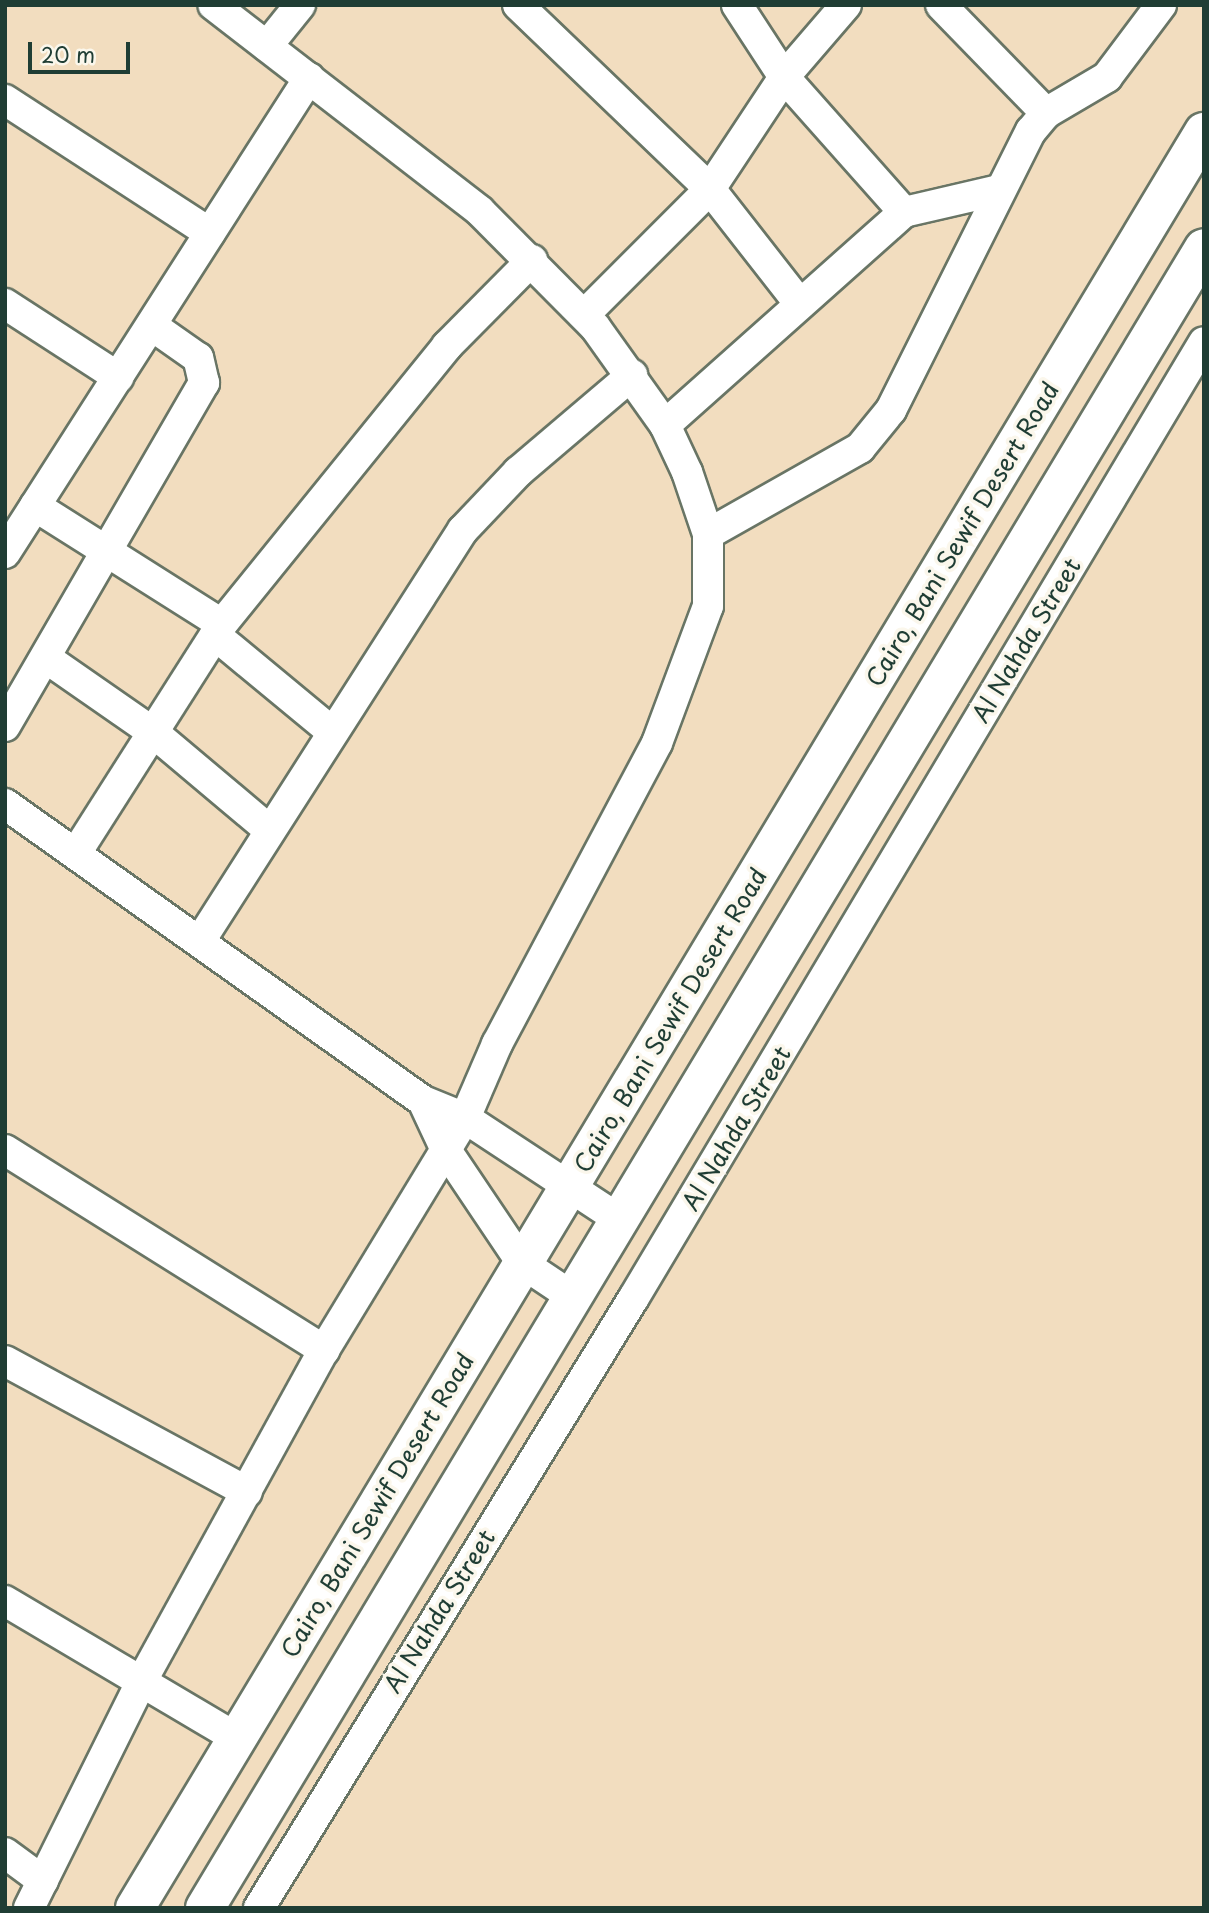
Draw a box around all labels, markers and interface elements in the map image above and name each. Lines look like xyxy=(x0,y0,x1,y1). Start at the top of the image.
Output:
scale bar xyxy=(32,28,133,72)
text: 20 m xyxy=(41,38,95,70)
street label: Cairo, Bani Sewif Desert Road xyxy=(860,377,1064,691)
street label: Al Nahda Street xyxy=(965,552,1087,728)
street label: Cairo, Bani Sewif Desert Road xyxy=(568,863,772,1177)
street label: Al Nahda Street xyxy=(675,1040,797,1216)
street label: Cairo, Bani Sewif Desert Road xyxy=(275,1348,479,1662)
street label: Al Nahda Street xyxy=(377,1523,501,1699)

